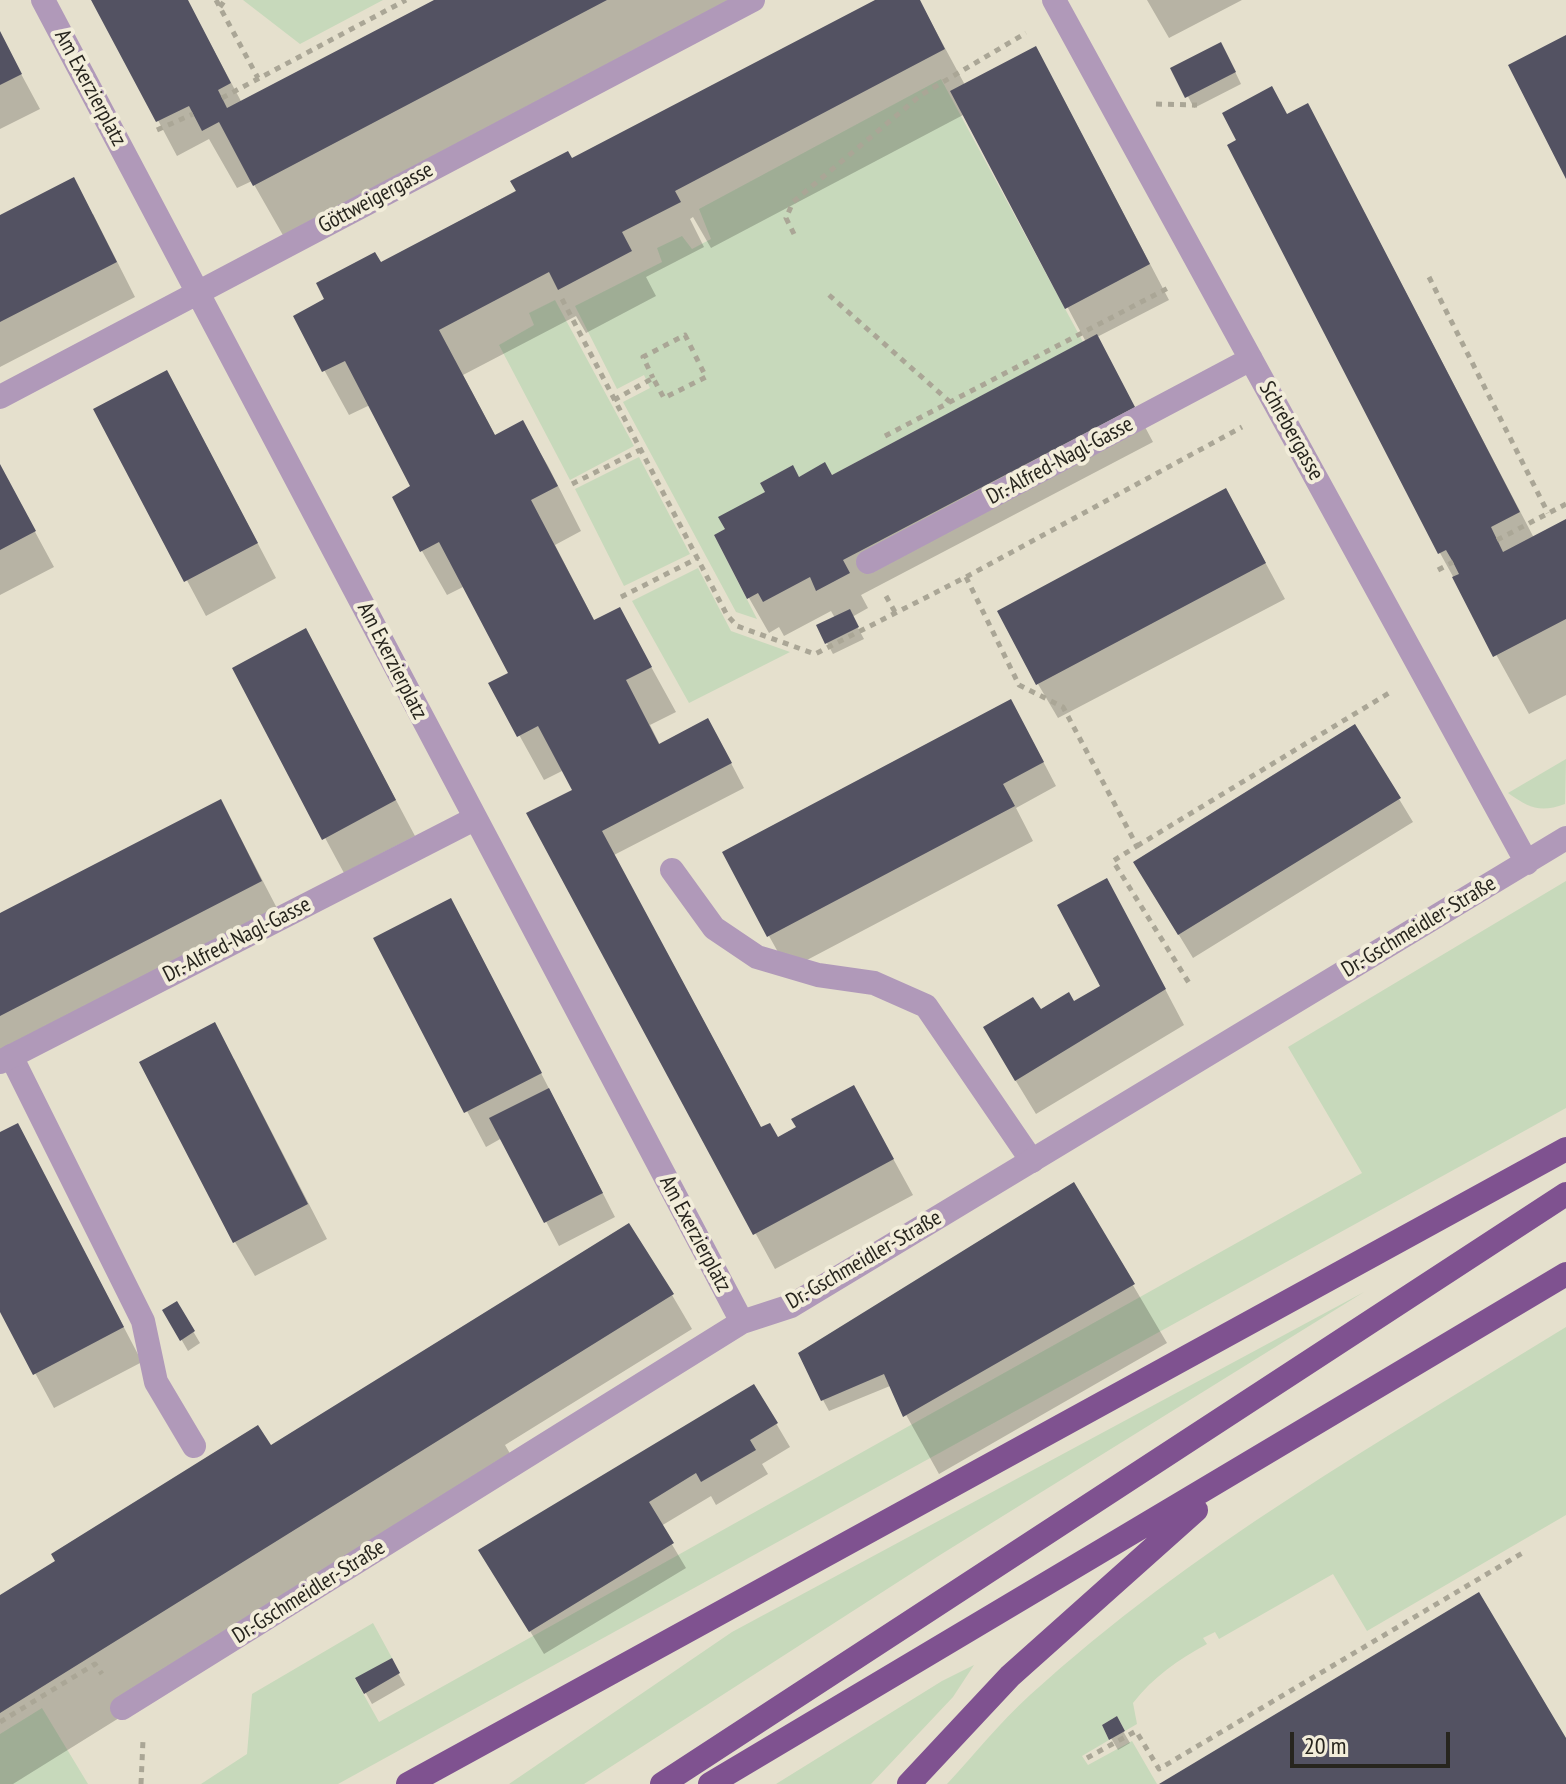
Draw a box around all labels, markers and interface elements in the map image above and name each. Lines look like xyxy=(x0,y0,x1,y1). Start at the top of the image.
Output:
street label: Am Exerzierplatz xyxy=(48,25,132,151)
street label: Göttweigergasse xyxy=(314,157,438,239)
street label: Schrebergasse xyxy=(1253,377,1329,485)
street label: Dr.-Alfred-Nagl-Gasse xyxy=(982,411,1138,511)
street label: Am Exerzierplatz xyxy=(351,598,433,724)
street label: Dr.-Gschmeidler-Straße xyxy=(1337,871,1501,983)
street label: Dr.-Alfred-Nagl-Gasse xyxy=(159,891,315,989)
street label: Am Exerzierplatz xyxy=(653,1171,737,1297)
street label: Dr.-Gschmeidler-Straße xyxy=(782,1205,946,1315)
street label: Dr.-Gschmeidler-Straße xyxy=(228,1534,390,1650)
scale bar xyxy=(1294,1716,1454,1766)
text: 20 m xyxy=(1304,1730,1346,1761)

